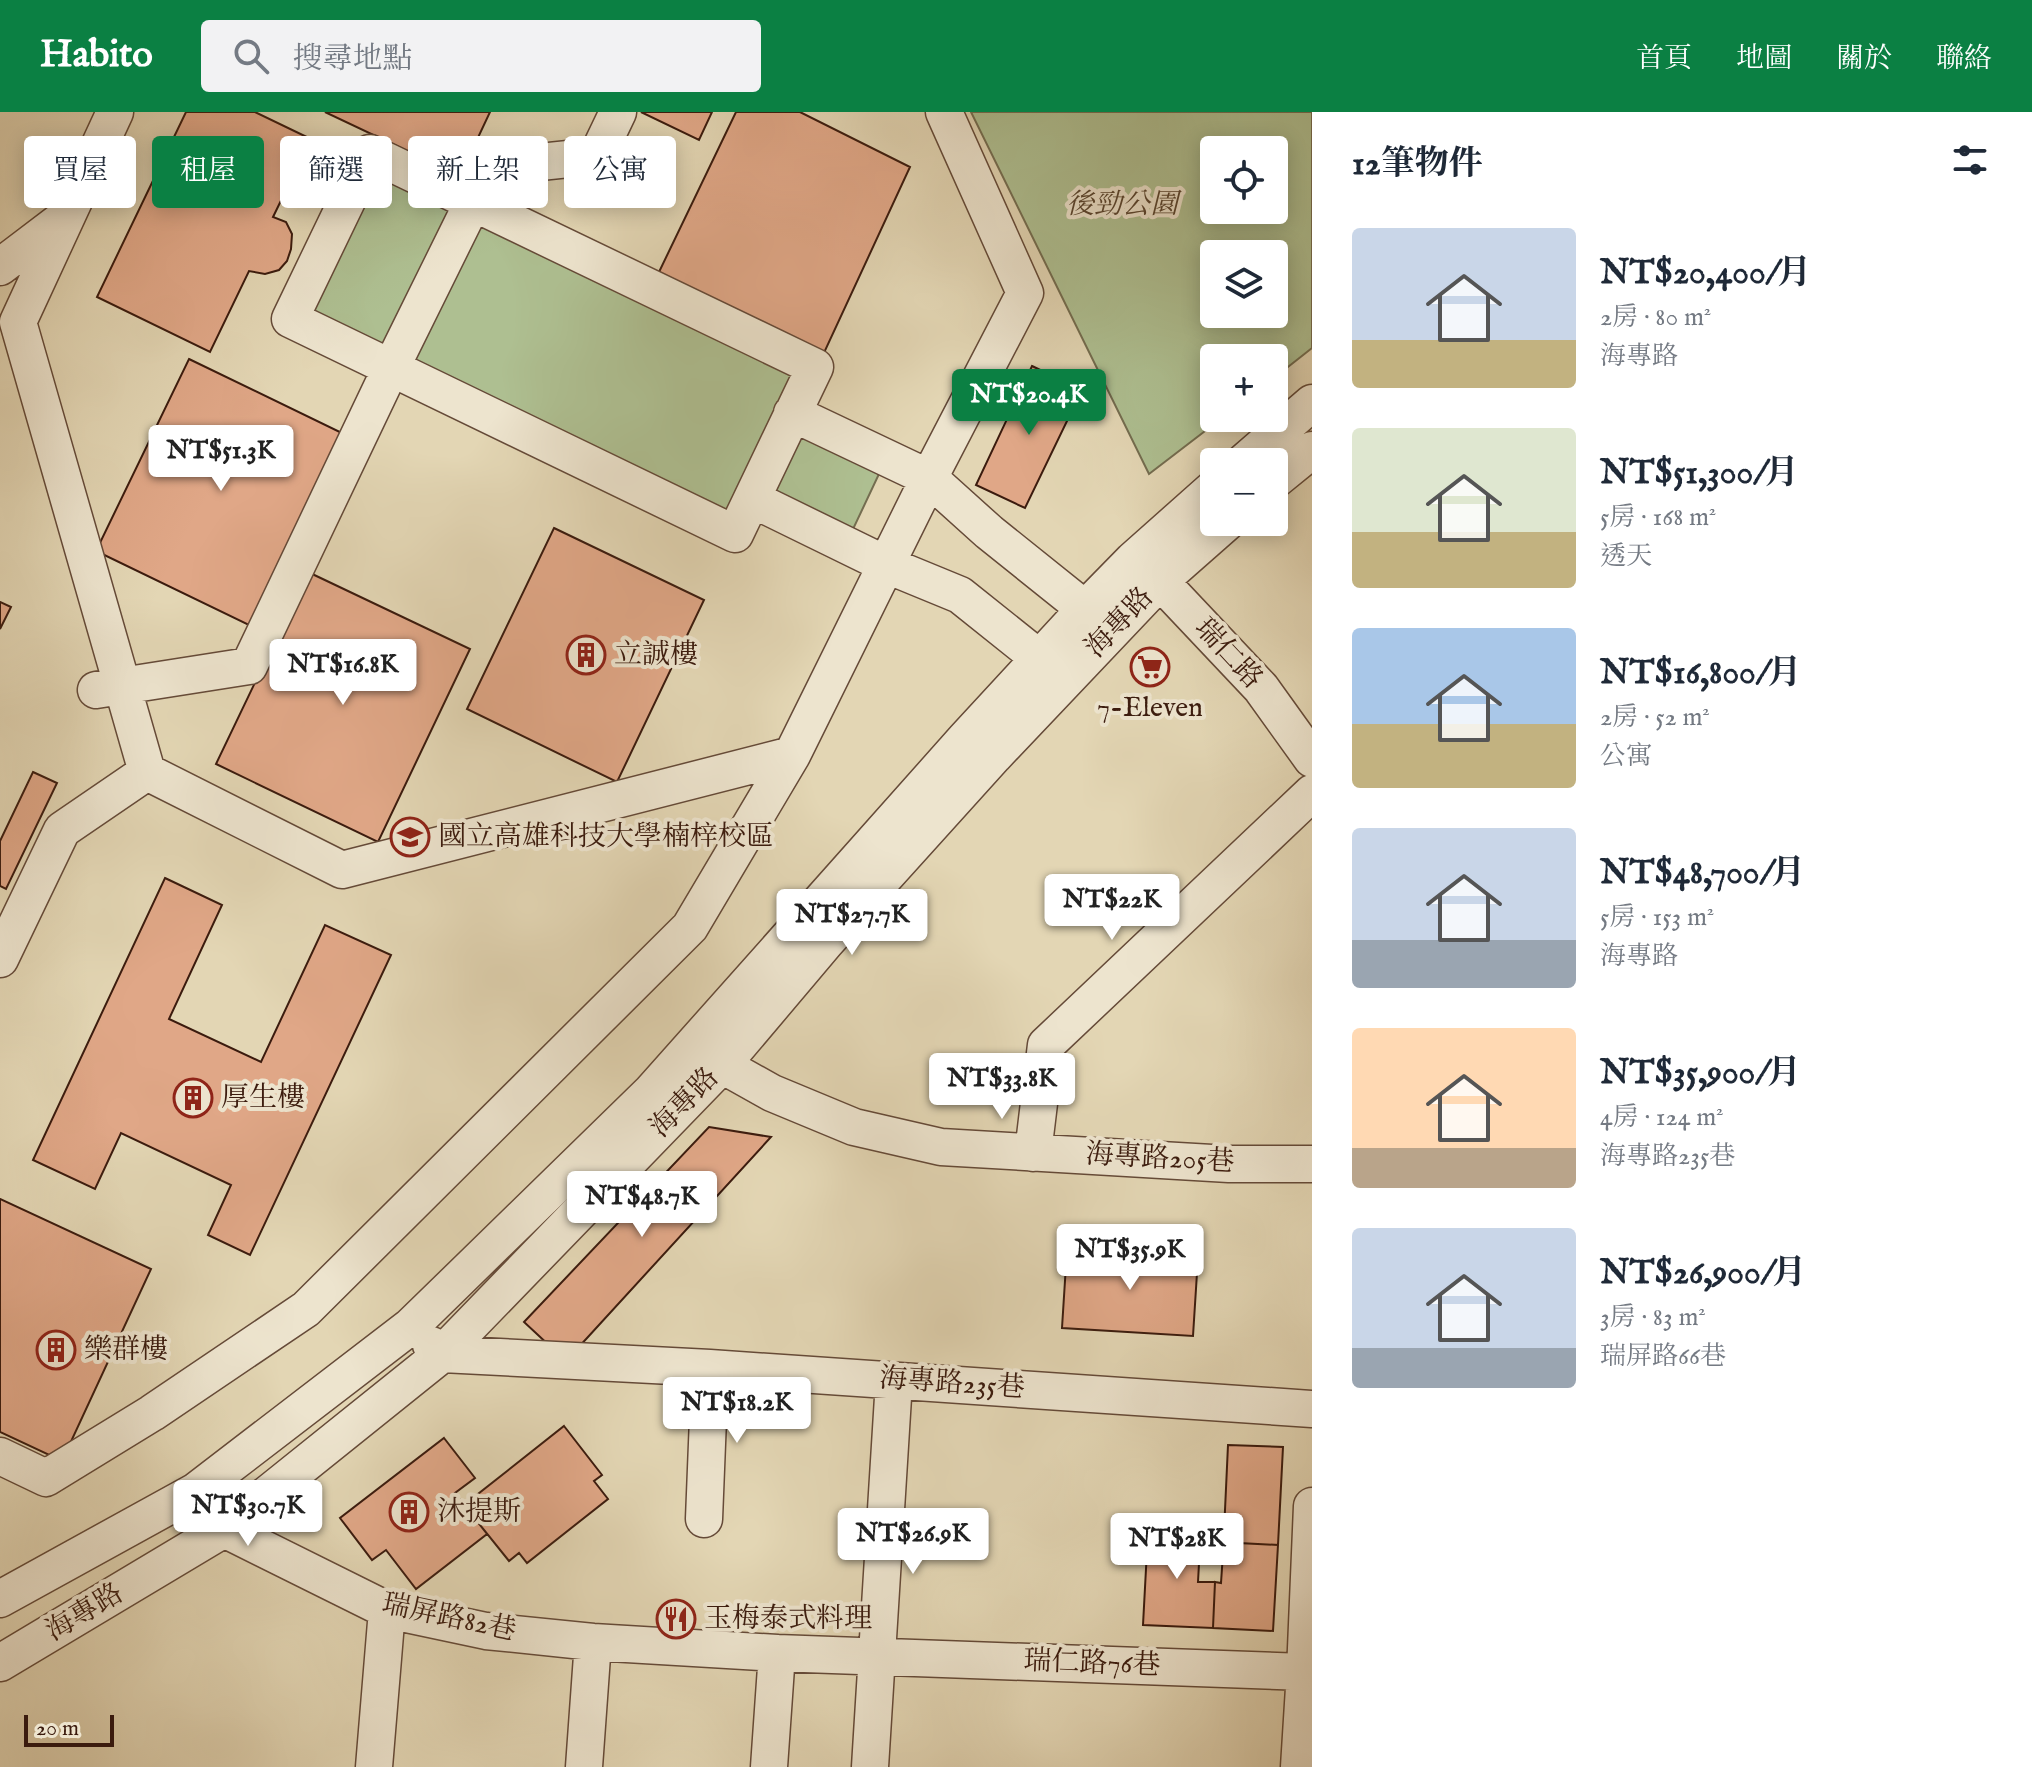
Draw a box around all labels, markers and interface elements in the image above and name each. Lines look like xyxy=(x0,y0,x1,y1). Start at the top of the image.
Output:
search box xyxy=(201,20,761,92)
text: Habito xyxy=(40,32,153,80)
icon: search xyxy=(229,34,273,78)
text: 搜尋地點 xyxy=(293,41,413,79)
text: 首頁 xyxy=(1636,42,1692,77)
text: 地圖 xyxy=(1736,42,1792,77)
text: 關於 xyxy=(1836,42,1892,77)
text: 聯絡 xyxy=(1936,42,1992,77)
chip: 買屋 xyxy=(24,136,136,208)
chip: 租屋 xyxy=(152,136,264,208)
chip: 篩選 xyxy=(280,136,392,208)
chip: 新上架 xyxy=(408,136,548,208)
chip: 公寓 xyxy=(564,136,676,208)
map controls xyxy=(1200,136,1288,536)
button: locate xyxy=(1200,136,1288,224)
icon: filters xyxy=(1948,138,1992,182)
text: 12筆物件 xyxy=(1352,143,1483,186)
park label: 後勁公園 xyxy=(1066,188,1182,223)
button: layers xyxy=(1200,240,1288,328)
text: NT$20,400/月 xyxy=(1600,252,1811,295)
icon: home xyxy=(1416,260,1512,356)
text: 2房 · 80 m² xyxy=(1600,301,1711,334)
text: 海專路 xyxy=(1600,340,1678,373)
button: + xyxy=(1200,344,1288,432)
pin: NT$20.4K xyxy=(946,369,1112,437)
text: NT$20.4K xyxy=(970,378,1088,411)
pin: NT$51.3K xyxy=(138,425,304,493)
text: NT$51.3K xyxy=(166,434,276,467)
button: − xyxy=(1200,448,1288,536)
text: NT$51,300/月 xyxy=(1600,452,1799,495)
icon: home xyxy=(1416,460,1512,556)
text: 5房 · 168 m² xyxy=(1600,501,1716,534)
text: 透天 xyxy=(1600,540,1652,573)
street label: 海專路 xyxy=(1079,580,1161,666)
street label: 瑞仁路 xyxy=(1187,611,1269,697)
building icon: 立誠樓 xyxy=(565,634,607,676)
place label: 立誠樓 xyxy=(614,638,698,673)
pin: NT$16.8K xyxy=(260,639,426,707)
supermarket icon: 7-Eleven xyxy=(1129,646,1171,688)
text: NT$16.8K xyxy=(287,648,399,681)
text: NT$16,800/月 xyxy=(1600,652,1801,695)
icon: home xyxy=(1416,660,1512,756)
place label: 7-Eleven xyxy=(1097,691,1203,726)
text: 2房 · 52 m² xyxy=(1600,701,1710,734)
text: 公寓 xyxy=(1600,740,1652,773)
school or university icon: 國立高雄科技大學楠梓校區 xyxy=(389,816,431,858)
place label: 國立高雄科技大學楠梓校區 xyxy=(438,820,774,855)
text: NT$48,700/月 xyxy=(1600,852,1805,895)
icon: home xyxy=(1416,860,1512,956)
pin: NT$22K xyxy=(1047,874,1177,942)
text: NT$22K xyxy=(1062,883,1162,916)
pin: NT$27.7K xyxy=(769,889,935,957)
text: NT$27.7K xyxy=(794,898,910,931)
text: 5房 · 153 m² xyxy=(1600,901,1714,934)
text: 海專路 xyxy=(1600,940,1678,973)
text: NT$35,900/月 xyxy=(1600,1052,1801,1095)
pin: NT$33.8K xyxy=(919,1053,1085,1121)
icon: home xyxy=(1416,1060,1512,1156)
street label: 海專路 xyxy=(643,1061,727,1145)
text: NT$33.8K xyxy=(947,1062,1057,1095)
building icon: 厚生樓 xyxy=(172,1077,214,1119)
place label: 厚生樓 xyxy=(221,1081,305,1116)
text: 4房 · 124 m² xyxy=(1600,1101,1723,1134)
street label: 海專路205巷 xyxy=(1085,1138,1235,1180)
text: 海專路235巷 xyxy=(1600,1140,1735,1173)
pin: NT$48.7K xyxy=(559,1171,725,1239)
text: NT$48.7K xyxy=(585,1180,699,1213)
pin: NT$35.9K xyxy=(1047,1224,1213,1292)
text: NT$35.9K xyxy=(1075,1233,1185,1266)
text: NT$26,900/月 xyxy=(1600,1252,1806,1295)
icon: home xyxy=(1416,1260,1512,1356)
text: 3房 · 83 m² xyxy=(1600,1301,1706,1334)
building icon: 樂群樓 xyxy=(35,1329,77,1371)
place label: 樂群樓 xyxy=(84,1333,168,1368)
text: 瑞屏路66巷 xyxy=(1600,1340,1726,1373)
street label: 海專路235巷 xyxy=(878,1361,1026,1407)
pin: NT$18.2K xyxy=(654,1377,820,1445)
text: NT$18.2K xyxy=(681,1386,793,1419)
pin: NT$30.7K xyxy=(165,1480,331,1548)
text: NT$30.7K xyxy=(191,1489,305,1522)
building icon: 沐提斯 xyxy=(388,1491,430,1533)
place label: 沐提斯 xyxy=(437,1495,521,1530)
pin: NT$26.9K xyxy=(830,1508,996,1576)
pin: NT$28K xyxy=(1112,1513,1242,1581)
text: NT$26.9K xyxy=(856,1517,970,1550)
text: NT$28K xyxy=(1128,1522,1226,1555)
street label: 海專路 xyxy=(40,1576,130,1650)
street label: 瑞屏路82巷 xyxy=(379,1587,519,1649)
restaurant icon: 玉梅泰式料理 xyxy=(655,1598,697,1640)
place label: 玉梅泰式料理 xyxy=(704,1602,872,1637)
street label: 瑞仁路76巷 xyxy=(1023,1644,1161,1684)
scale bar xyxy=(24,1711,114,1747)
text: 20 m xyxy=(36,1715,79,1743)

